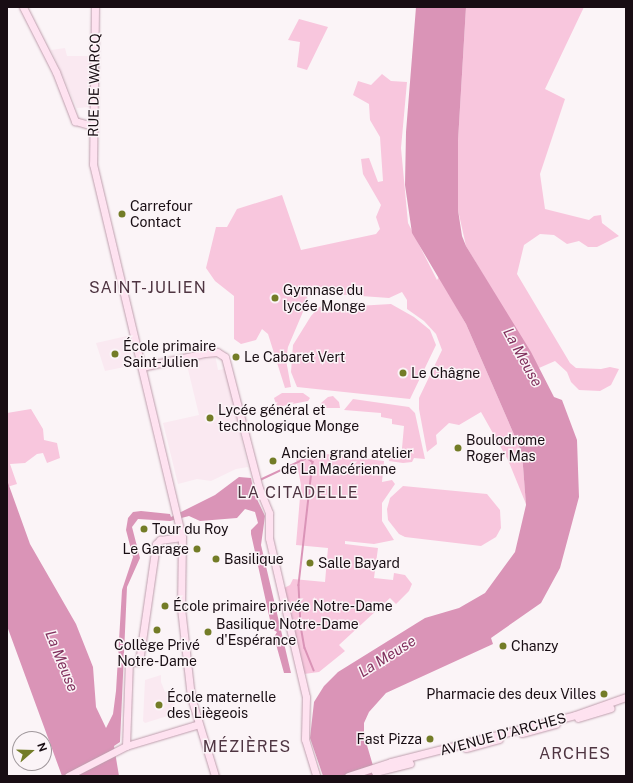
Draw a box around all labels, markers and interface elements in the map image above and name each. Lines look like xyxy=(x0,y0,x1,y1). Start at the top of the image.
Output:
street label: RUE DE WARCQ xyxy=(85,33,103,137)
place label: Carrefour Contact xyxy=(130,198,193,230)
marker: Carrefour Contact xyxy=(117,209,127,219)
district label: SAINT-JULIEN xyxy=(89,278,207,298)
place label: Gymnase du lycée Monge xyxy=(283,282,366,314)
marker: Gymnase du lycée Monge xyxy=(270,293,280,303)
water label: La Meuse xyxy=(499,324,547,390)
place label: École primaire Saint-Julien xyxy=(123,338,216,370)
marker: École primaire Saint-Julien xyxy=(110,349,120,359)
place label: Le Cabaret Vert xyxy=(244,349,346,365)
marker: Le Cabaret Vert xyxy=(231,352,241,362)
place label: Le Châgne xyxy=(411,365,480,381)
marker: Le Châgne xyxy=(398,368,408,378)
place label: Lycée général et technologique Monge xyxy=(218,402,359,434)
marker: Lycée général et technologique Monge xyxy=(205,413,215,423)
place label: Boulodrome Roger Mas xyxy=(466,432,545,464)
marker: Boulodrome Roger Mas xyxy=(453,443,463,453)
place label: Ancien grand atelier de La Macérienne xyxy=(281,445,413,478)
marker: Ancien grand atelier de La Macérienne xyxy=(268,456,278,466)
district label: LA CITADELLE xyxy=(237,483,359,503)
place label: Tour du Roy xyxy=(152,521,229,537)
marker: Tour du Roy xyxy=(139,524,149,534)
place label: Le Garage xyxy=(122,541,189,557)
marker: Le Garage xyxy=(192,544,202,554)
place label: Basilique xyxy=(224,551,284,567)
marker: Basilique xyxy=(211,554,221,564)
place label: Salle Bayard xyxy=(318,555,400,571)
marker: Salle Bayard xyxy=(305,558,315,568)
place label: École primaire privée Notre-Dame xyxy=(173,598,393,614)
marker: École primaire privée Notre-Dame xyxy=(160,601,170,611)
place label: Basilique Notre-Dame d'Espérance xyxy=(216,616,359,648)
marker: Collège Privé Notre-Dame xyxy=(152,625,162,635)
marker: Basilique Notre-Dame d'Espérance xyxy=(203,627,213,637)
water label: La Meuse xyxy=(42,628,82,694)
water label: La Meuse xyxy=(355,631,419,681)
place label: Collège Privé Notre-Dame xyxy=(114,637,200,670)
place label: Chanzy xyxy=(511,638,559,654)
marker: Chanzy xyxy=(498,641,508,651)
place label: Pharmacie des deux Villes xyxy=(425,686,596,702)
place label: École maternelle des Liègeois xyxy=(167,689,276,722)
marker: Pharmacie des deux Villes xyxy=(599,689,609,699)
marker: École maternelle des Liègeois xyxy=(154,700,164,710)
street label: AVENUE D'ARCHES xyxy=(438,709,568,759)
north arrow xyxy=(12,731,52,771)
place label: Fast Pizza xyxy=(357,731,422,747)
marker: Fast Pizza xyxy=(425,734,435,744)
district label: MÉZIÈRES xyxy=(203,737,291,757)
text: N xyxy=(35,741,49,753)
district label: ARCHES xyxy=(539,744,611,764)

